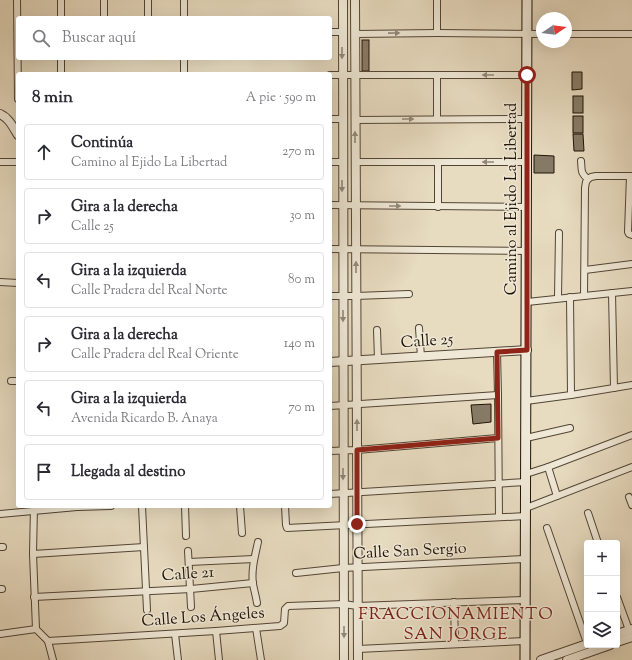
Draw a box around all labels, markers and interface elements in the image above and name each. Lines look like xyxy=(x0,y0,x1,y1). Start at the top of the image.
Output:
north arrow xyxy=(536,12,572,48)
search box xyxy=(16,16,332,60)
icon: search xyxy=(30,27,52,49)
text: Buscar aquí xyxy=(62,28,136,49)
one-way arrow xyxy=(388,30,401,36)
one-way arrow xyxy=(339,47,345,60)
route start xyxy=(518,66,536,84)
one-way arrow xyxy=(481,72,494,78)
text: 8 min xyxy=(32,86,73,110)
text: A pie · 590 m xyxy=(246,89,316,107)
street label: Camino al Ejido La Libertad xyxy=(501,103,524,295)
one-way arrow xyxy=(402,116,415,122)
one-way arrow xyxy=(352,130,358,143)
text: Continúa xyxy=(71,133,133,154)
icon: ahead xyxy=(33,141,55,163)
text: 270 m xyxy=(282,143,315,161)
text: Camino al Ejido La Libertad xyxy=(71,154,227,172)
one-way arrow xyxy=(481,159,494,165)
one-way arrow xyxy=(339,180,346,192)
text: Gira a la derecha xyxy=(71,197,178,218)
one-way arrow xyxy=(389,203,402,209)
icon: right xyxy=(33,205,55,227)
text: 30 m xyxy=(289,207,315,225)
text: Calle 25 xyxy=(71,218,114,236)
one-way arrow xyxy=(353,260,359,273)
text: Gira a la izquierda xyxy=(71,261,187,282)
icon: left xyxy=(33,269,55,291)
text: 80 m xyxy=(288,271,315,289)
text: Calle Pradera del Real Norte xyxy=(71,282,228,300)
one-way arrow xyxy=(340,310,346,323)
text: Gira a la derecha xyxy=(71,325,178,346)
street label: Calle 25 xyxy=(400,329,455,355)
icon: right xyxy=(33,333,55,355)
text: 140 m xyxy=(284,335,315,353)
text: Calle Pradera del Real Oriente xyxy=(71,346,239,364)
text: Gira a la izquierda xyxy=(71,389,187,410)
icon: left xyxy=(33,397,55,419)
text: 70 m xyxy=(288,399,315,417)
text: Avenida Ricardo B. Anaya xyxy=(71,410,218,428)
one-way arrow xyxy=(354,418,360,431)
icon: arrive xyxy=(33,461,55,483)
text: Llegada al destino xyxy=(71,462,186,483)
one-way arrow xyxy=(340,468,346,481)
route end xyxy=(348,515,366,533)
street label: Calle San Sergio xyxy=(353,538,468,566)
map controls xyxy=(584,540,620,648)
button: + xyxy=(584,540,620,576)
street label: Calle 21 xyxy=(161,562,216,588)
button: − xyxy=(584,576,620,612)
street label: Calle Los Ángeles xyxy=(141,602,265,634)
district label: FRACCIONAMIENTO SAN JORGE xyxy=(358,603,554,647)
button: layers xyxy=(584,612,620,648)
one-way arrow xyxy=(341,626,347,639)

